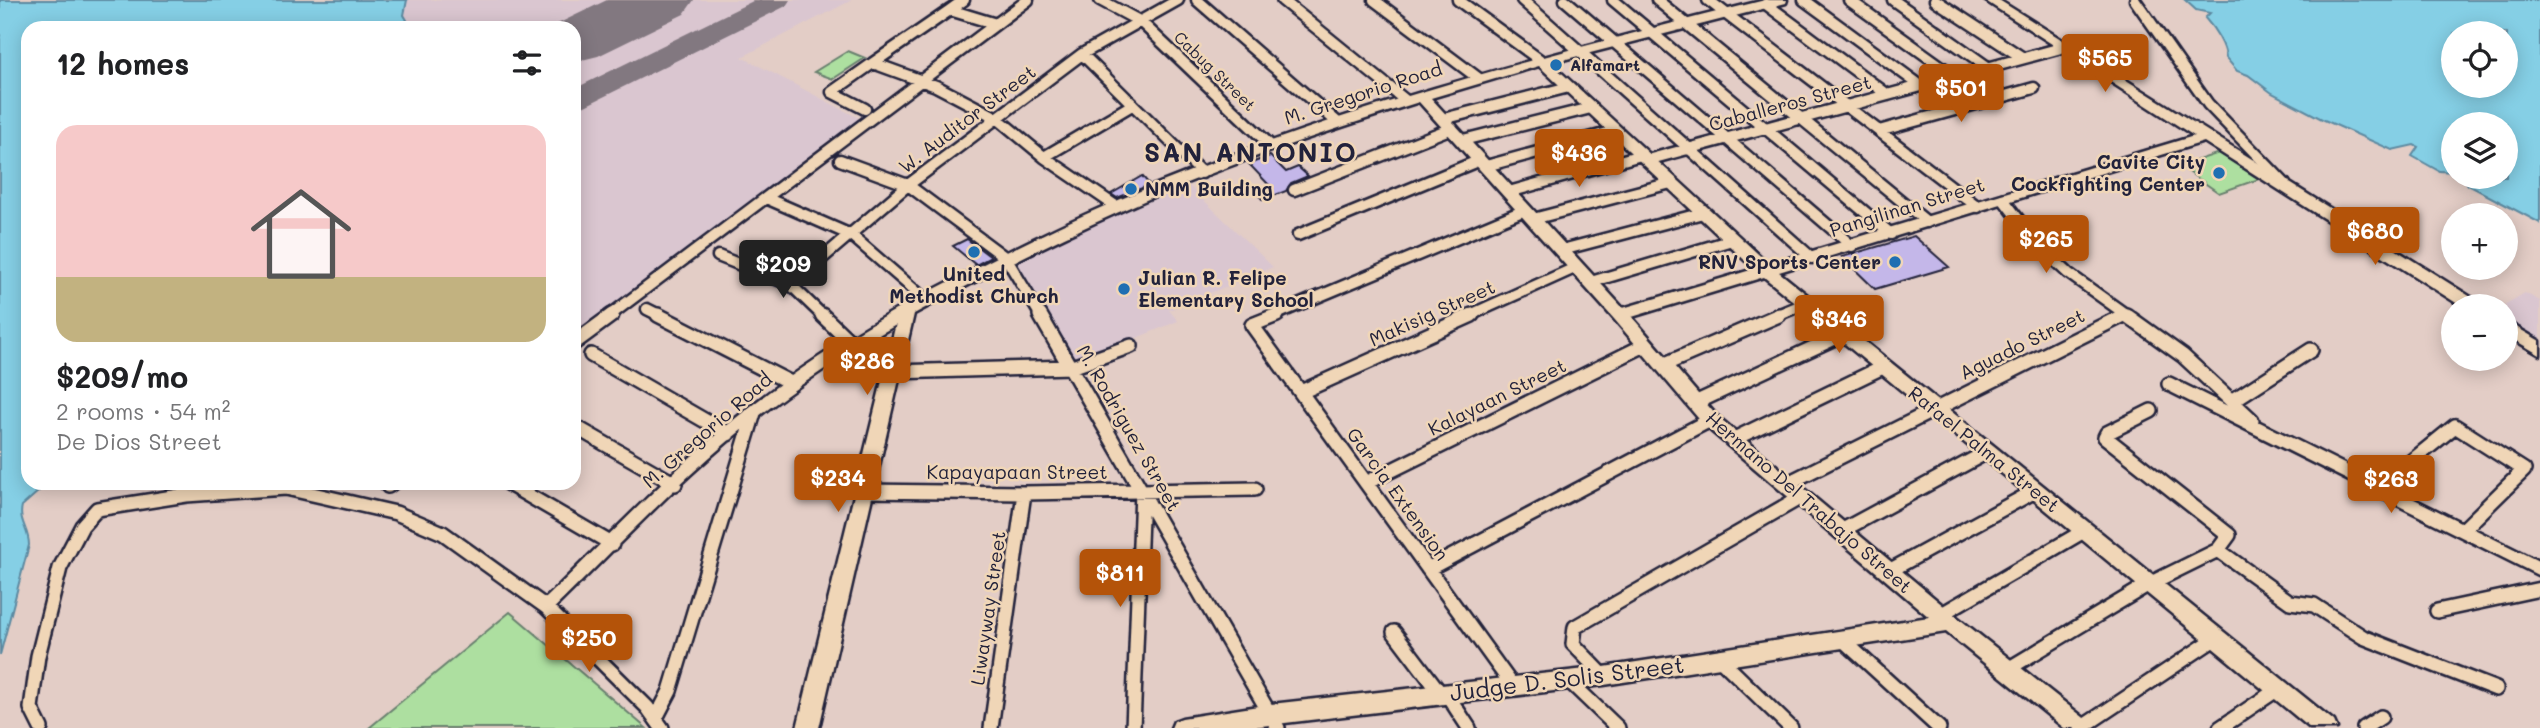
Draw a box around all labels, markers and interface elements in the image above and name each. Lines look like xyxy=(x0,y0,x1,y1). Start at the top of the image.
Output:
map controls xyxy=(2441,21,2518,371)
button: locate xyxy=(2441,21,2518,98)
street label: Cabug Street xyxy=(1170,26,1261,115)
pin: $565 xyxy=(2064,34,2146,94)
text: $565 xyxy=(2078,42,2133,72)
text: 12 homes xyxy=(56,43,189,83)
icon: filters xyxy=(508,44,546,82)
place label: Alfamart xyxy=(1570,54,1640,75)
street label: M. Gregorio Road xyxy=(1281,55,1445,130)
marker: Alfamart xyxy=(1548,57,1564,73)
street label: W. Auditor Street xyxy=(893,59,1040,178)
pin: $501 xyxy=(1920,64,2002,124)
street label: Caballeros Street xyxy=(1706,69,1874,136)
text: $501 xyxy=(1935,72,1987,102)
button: layers xyxy=(2441,112,2518,189)
pin: $436 xyxy=(1538,130,1620,189)
district label: SAN ANTONIO xyxy=(1144,135,1358,169)
text: $436 xyxy=(1551,137,1607,167)
place label: Cavite City Cockfighting Center xyxy=(2011,149,2205,196)
marker: Cavite City Cockfighting Center xyxy=(2211,165,2227,181)
icon: home xyxy=(238,171,364,297)
street label: Pangilinan Street xyxy=(1826,171,1987,242)
place label: NMM Building xyxy=(1145,176,1273,201)
marker: NMM Building xyxy=(1123,181,1139,197)
button: + xyxy=(2441,203,2518,280)
pin: $680 xyxy=(2334,208,2416,267)
text: $680 xyxy=(2346,215,2404,245)
pin: $265 xyxy=(2005,216,2087,275)
text: $265 xyxy=(2019,223,2073,253)
pin: $209 xyxy=(742,240,824,300)
marker: United Methodist Church xyxy=(966,244,982,260)
text: $209 xyxy=(755,248,811,278)
place label: RNV Sports Center xyxy=(1698,249,1881,274)
marker: RNV Sports Center xyxy=(1887,254,1903,270)
place label: United Methodist Church xyxy=(889,261,1059,308)
place label: Julian R. Felipe Elementary School xyxy=(1138,265,1314,312)
street label: Makisig Street xyxy=(1365,274,1499,352)
marker: Julian R. Felipe Elementary School xyxy=(1116,281,1132,297)
button: − xyxy=(2441,294,2518,371)
pin: $346 xyxy=(1798,296,1880,355)
street label: Aguado Street xyxy=(1955,302,2089,385)
text: $346 xyxy=(1811,303,1867,333)
pin: $286 xyxy=(826,338,908,397)
street label: M. Rodriguez Street xyxy=(1072,340,1187,515)
text: $286 xyxy=(839,345,895,375)
street label: Kalayaan Street xyxy=(1424,352,1570,441)
text: $209/mo xyxy=(56,356,188,396)
street label: M. Gregorio Road xyxy=(636,366,777,493)
street label: Rafael Palma Street xyxy=(1904,380,2065,517)
text: 2 rooms · 54 m² xyxy=(56,396,231,426)
street label: Hermano Del Trabajo Street xyxy=(1701,405,1918,598)
street label: Garcia Extension xyxy=(1342,422,1455,565)
text: De Dios Street xyxy=(56,426,222,456)
pin: $234 xyxy=(797,454,879,514)
pin: $263 xyxy=(2350,456,2432,515)
street label: Kapayapaan Street xyxy=(926,459,1108,484)
text: $234 xyxy=(810,462,866,492)
text: $263 xyxy=(2364,463,2418,493)
street label: Liwayway Street xyxy=(964,529,1011,687)
pin: $811 xyxy=(1079,550,1161,609)
text: $811 xyxy=(1096,557,1144,587)
pin: $250 xyxy=(548,614,630,674)
text: $250 xyxy=(561,622,617,652)
street label: Judge D. Solis Street xyxy=(1448,649,1686,707)

